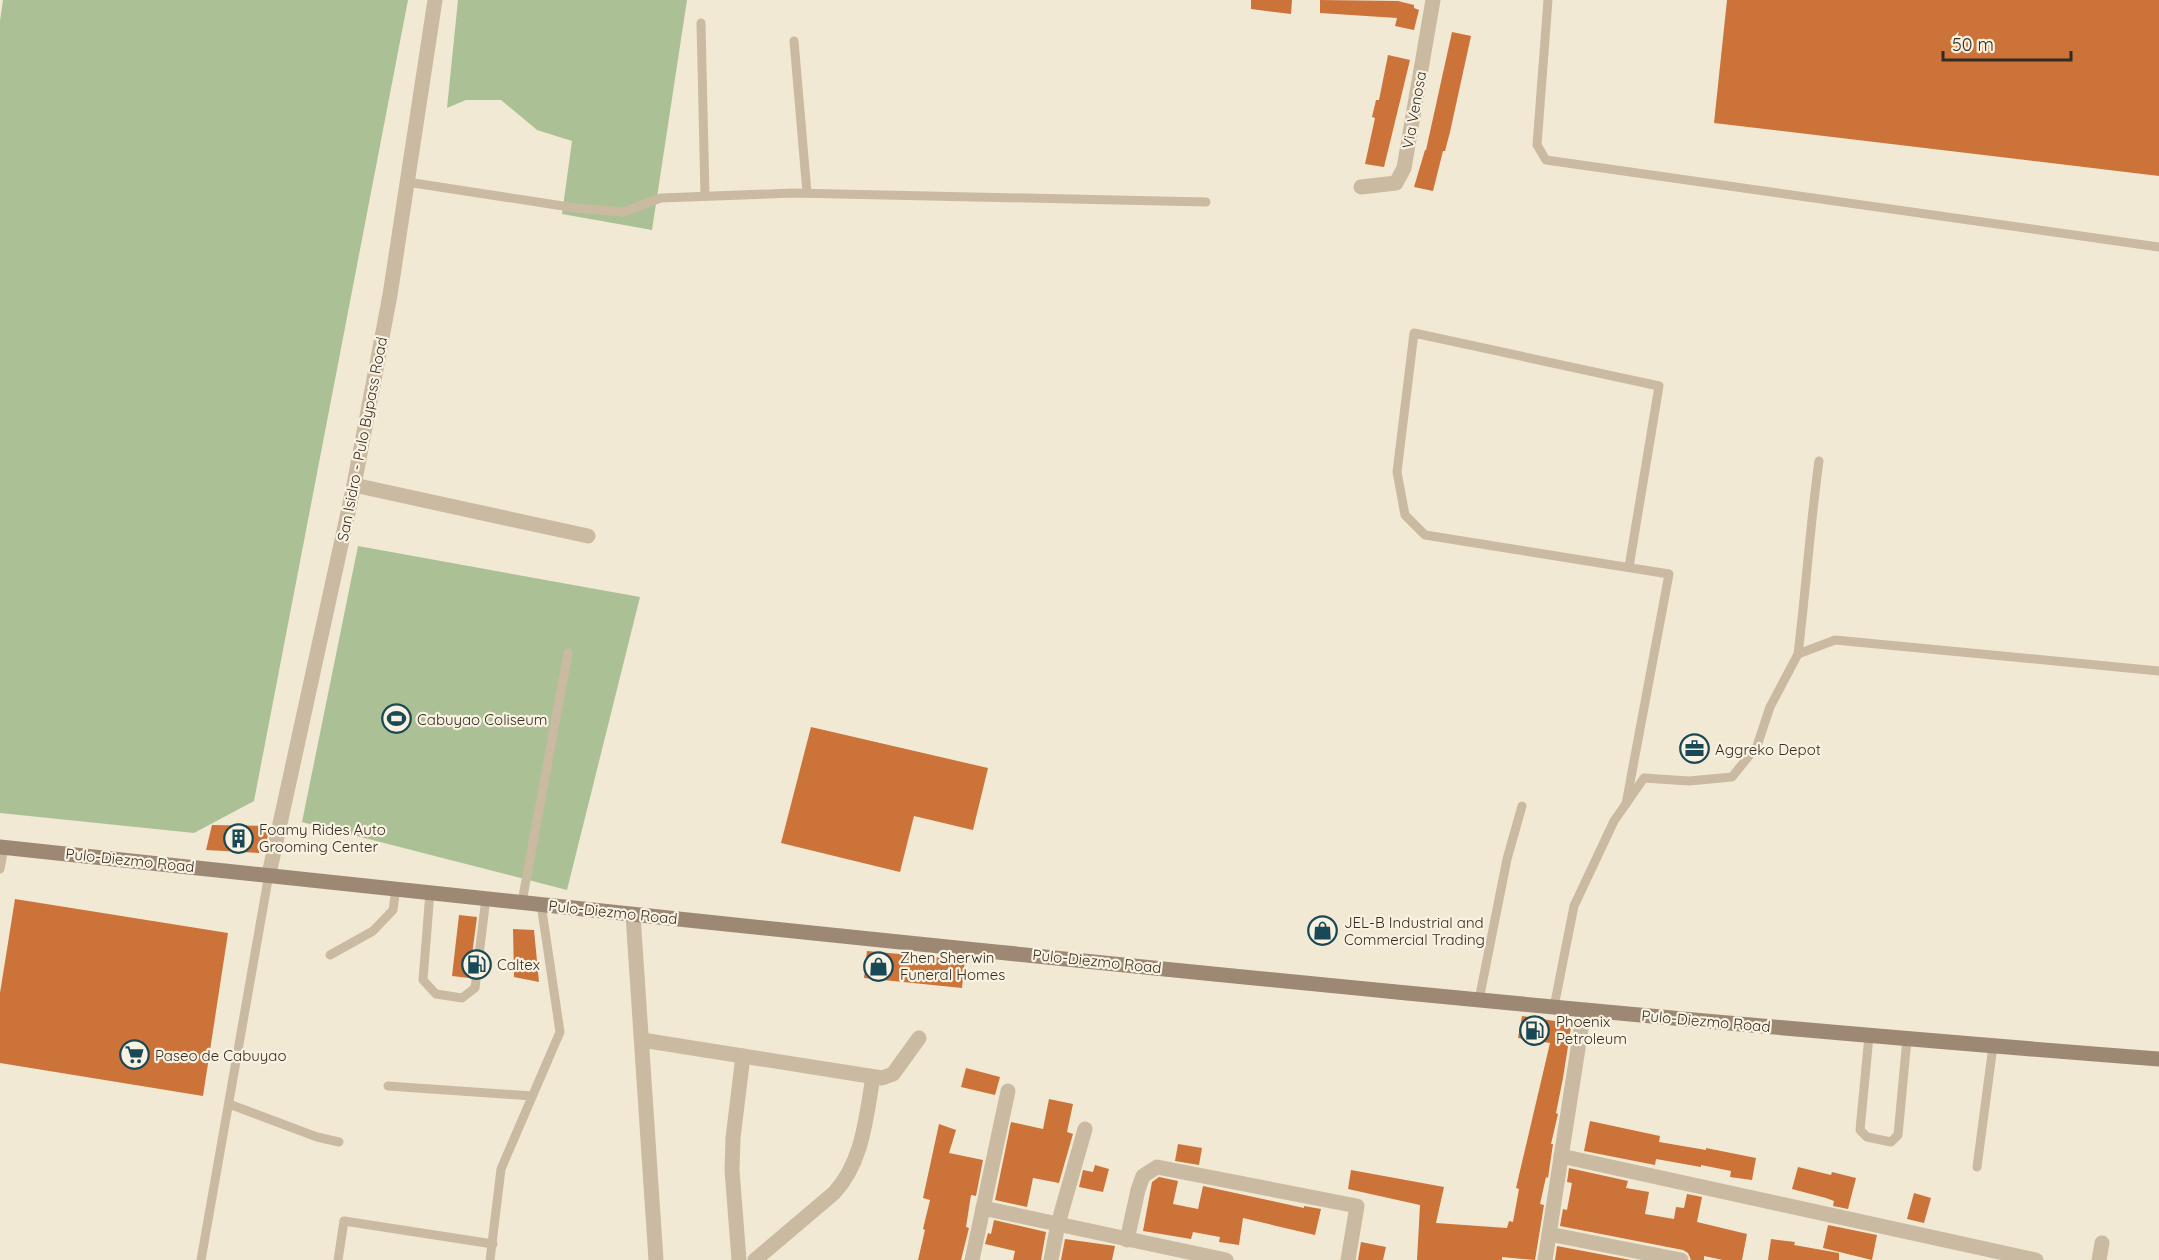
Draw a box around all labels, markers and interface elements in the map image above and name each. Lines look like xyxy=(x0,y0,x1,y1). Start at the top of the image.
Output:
scale bar xyxy=(1943,24,2070,62)
text: 50 m xyxy=(1952,33,1994,56)
street label: Via Venosa xyxy=(1398,70,1430,150)
street label: San Isidro - Pulo Bypass Road xyxy=(333,335,391,543)
sports icon: Cabuyao Coliseum xyxy=(380,703,412,735)
place label: Cabuyao Coliseum xyxy=(417,710,548,729)
office icon: Aggreko Depot xyxy=(1678,733,1710,765)
place label: Aggreko Depot xyxy=(1715,740,1821,759)
place label: Foamy Rides Auto Grooming Center xyxy=(259,820,386,856)
building icon: Foamy Rides Auto Grooming Center xyxy=(222,822,254,854)
street label: Pulo-Diezmo Road xyxy=(65,844,195,876)
street label: Pulo-Diezmo Road xyxy=(548,896,678,928)
place label: JEL-B Industrial and Commercial Trading xyxy=(1344,913,1485,949)
shop icon: JEL-B Industrial and Commercial Trading xyxy=(1307,915,1339,947)
street label: Pulo-Diezmo Road xyxy=(1032,945,1162,977)
fuel station icon: Caltex xyxy=(460,948,492,980)
place label: Zhen Sherwin Funeral Homes xyxy=(900,948,1005,984)
shop icon: Zhen Sherwin Funeral Homes xyxy=(863,950,895,982)
place label: Caltex xyxy=(497,955,540,974)
street label: Pulo-Diezmo Road xyxy=(1641,1006,1771,1036)
place label: Phoenix Petroleum xyxy=(1556,1012,1627,1048)
fuel station icon: Phoenix Petroleum xyxy=(1519,1014,1551,1046)
supermarket icon: Paseo de Cabuyao xyxy=(118,1039,150,1071)
place label: Paseo de Cabuyao xyxy=(155,1046,286,1065)

